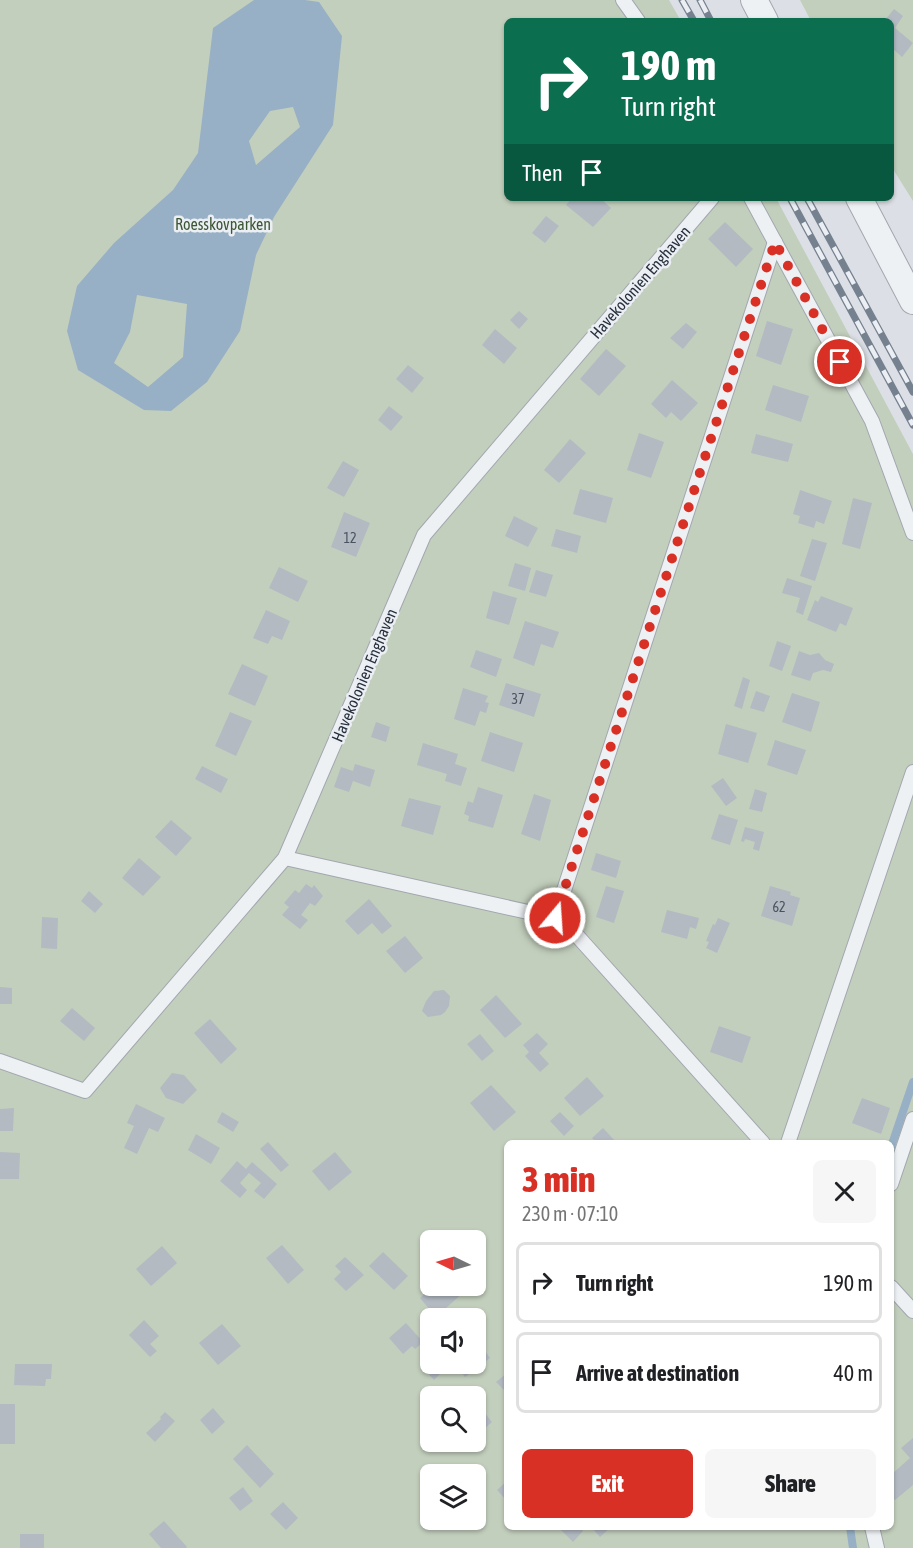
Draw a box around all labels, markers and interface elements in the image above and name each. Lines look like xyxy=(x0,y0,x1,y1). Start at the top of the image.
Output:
text: 190 m xyxy=(621,41,716,89)
icon: right xyxy=(522,42,600,120)
text: Turn right xyxy=(621,91,716,122)
icon: arrive xyxy=(575,156,608,189)
text: Then xyxy=(522,160,563,186)
park label: Roesskovparken xyxy=(175,215,271,234)
street label: Havekolonien Enghaven xyxy=(586,222,694,343)
pin xyxy=(814,336,865,387)
icon: arrive xyxy=(823,345,856,378)
house number: 12 xyxy=(343,530,357,546)
street label: Havekolonien Enghaven xyxy=(328,606,401,745)
house number: 37 xyxy=(511,691,525,707)
position arrow xyxy=(523,886,587,950)
house number: 62 xyxy=(772,899,786,915)
text: 3 min xyxy=(522,1158,596,1200)
button: close xyxy=(813,1160,876,1223)
text: 230 m · 07:10 xyxy=(522,1202,618,1225)
north arrow xyxy=(420,1230,486,1296)
map controls xyxy=(420,1230,486,1530)
icon: right xyxy=(525,1266,558,1299)
text: Turn right xyxy=(576,1270,653,1296)
text: 190 m xyxy=(823,1270,873,1296)
button: sound xyxy=(420,1308,486,1374)
icon: arrive xyxy=(525,1356,558,1389)
text: Arrive at destination xyxy=(576,1360,739,1386)
text: 40 m xyxy=(833,1360,873,1386)
button: search xyxy=(420,1386,486,1452)
button: Exit xyxy=(522,1449,693,1518)
button: Share xyxy=(705,1449,876,1518)
button: layers xyxy=(420,1464,486,1530)

